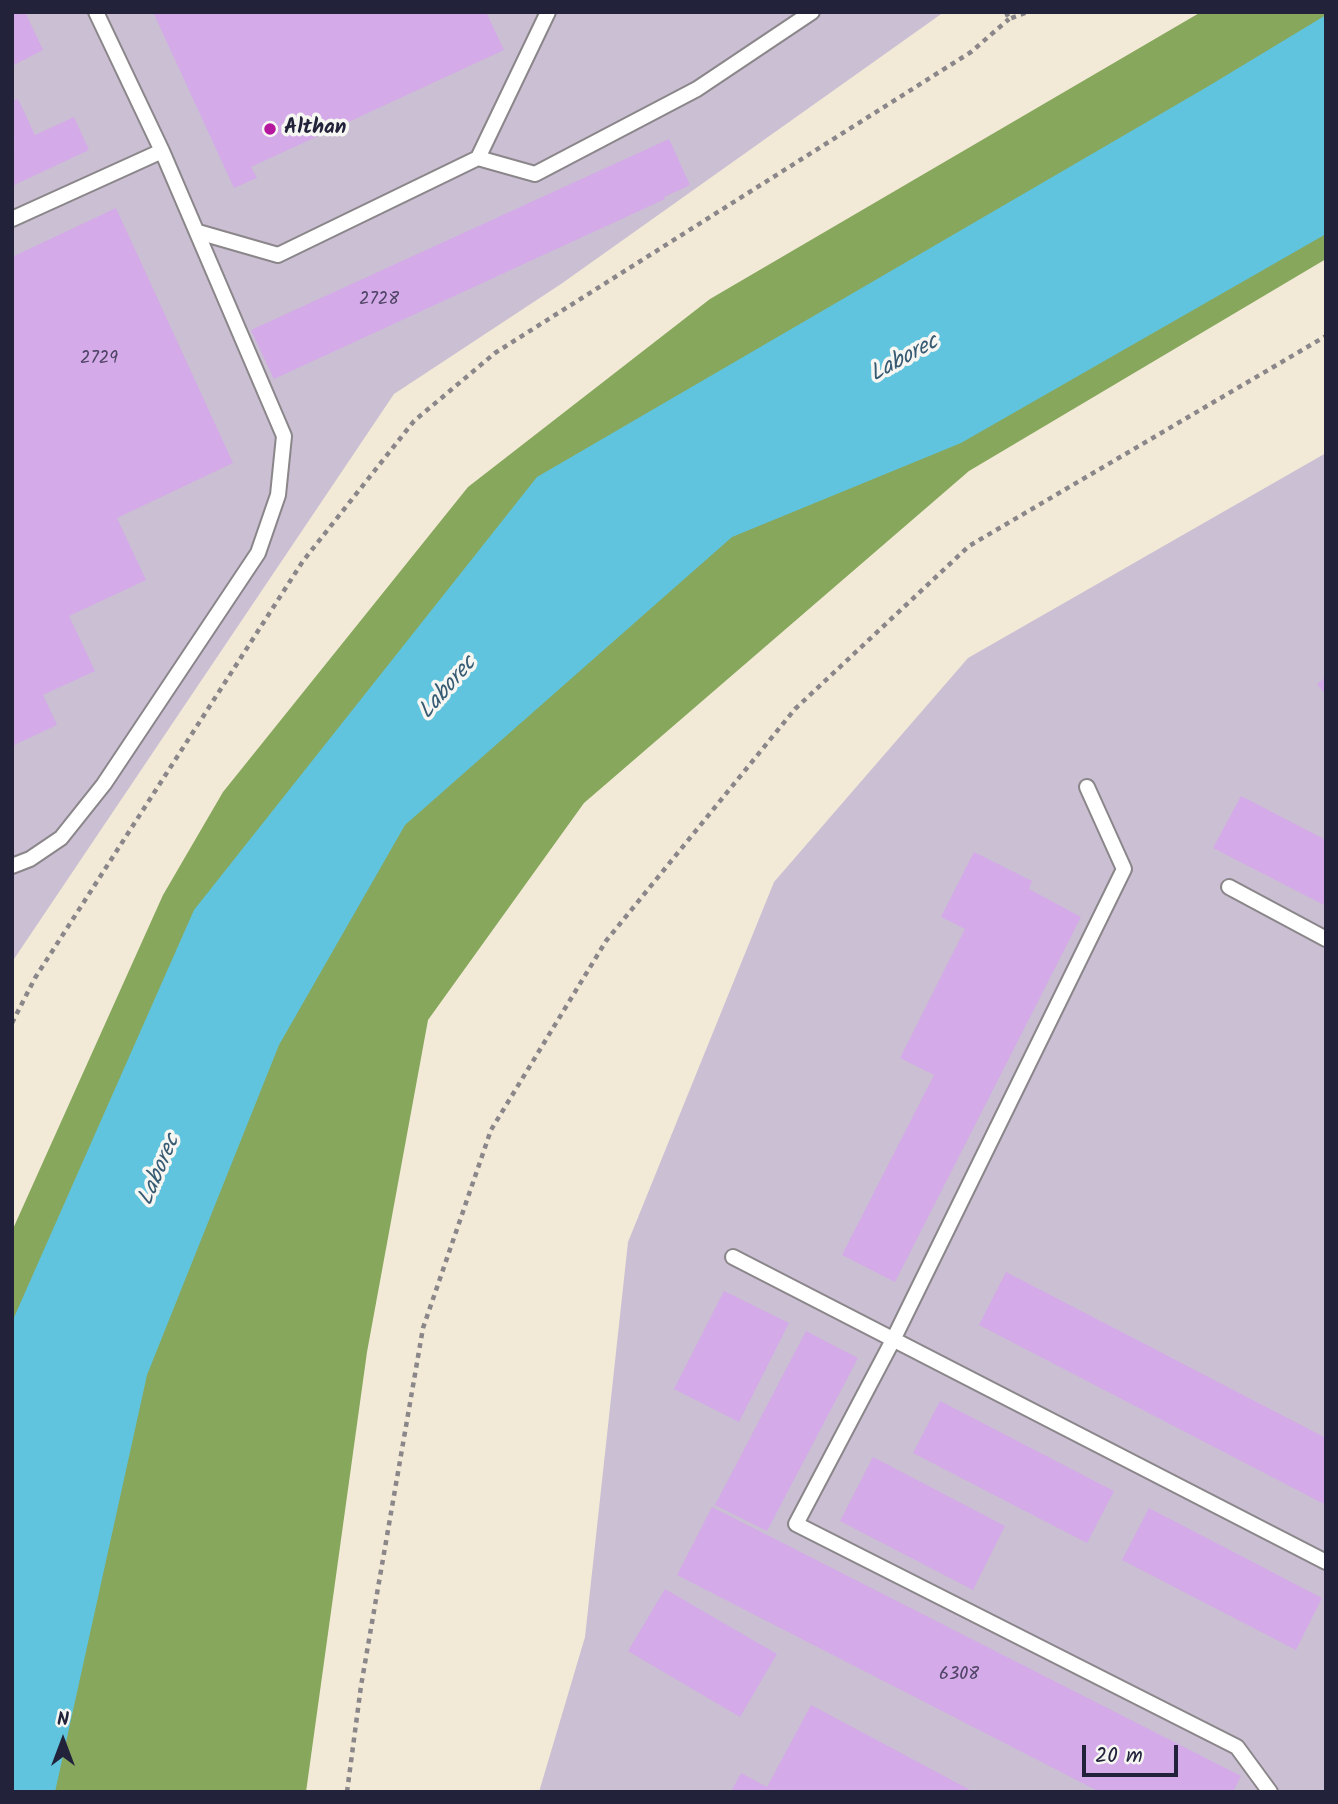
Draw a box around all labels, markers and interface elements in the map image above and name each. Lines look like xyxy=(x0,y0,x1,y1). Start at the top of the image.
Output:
place label: Althan xyxy=(284,116,346,142)
marker: Althan xyxy=(262,121,278,137)
house number: 2728 xyxy=(359,290,399,312)
water label: Laborec xyxy=(866,330,944,390)
house number: 2729 xyxy=(80,349,118,371)
water label: Laborec xyxy=(414,652,484,726)
water label: Laborec xyxy=(134,1132,188,1210)
house number: 6308 xyxy=(939,1665,979,1687)
text: N xyxy=(57,1705,69,1735)
north arrow xyxy=(28,1706,98,1776)
scale bar xyxy=(1086,1730,1182,1774)
text: 20 m xyxy=(1095,1740,1143,1773)

